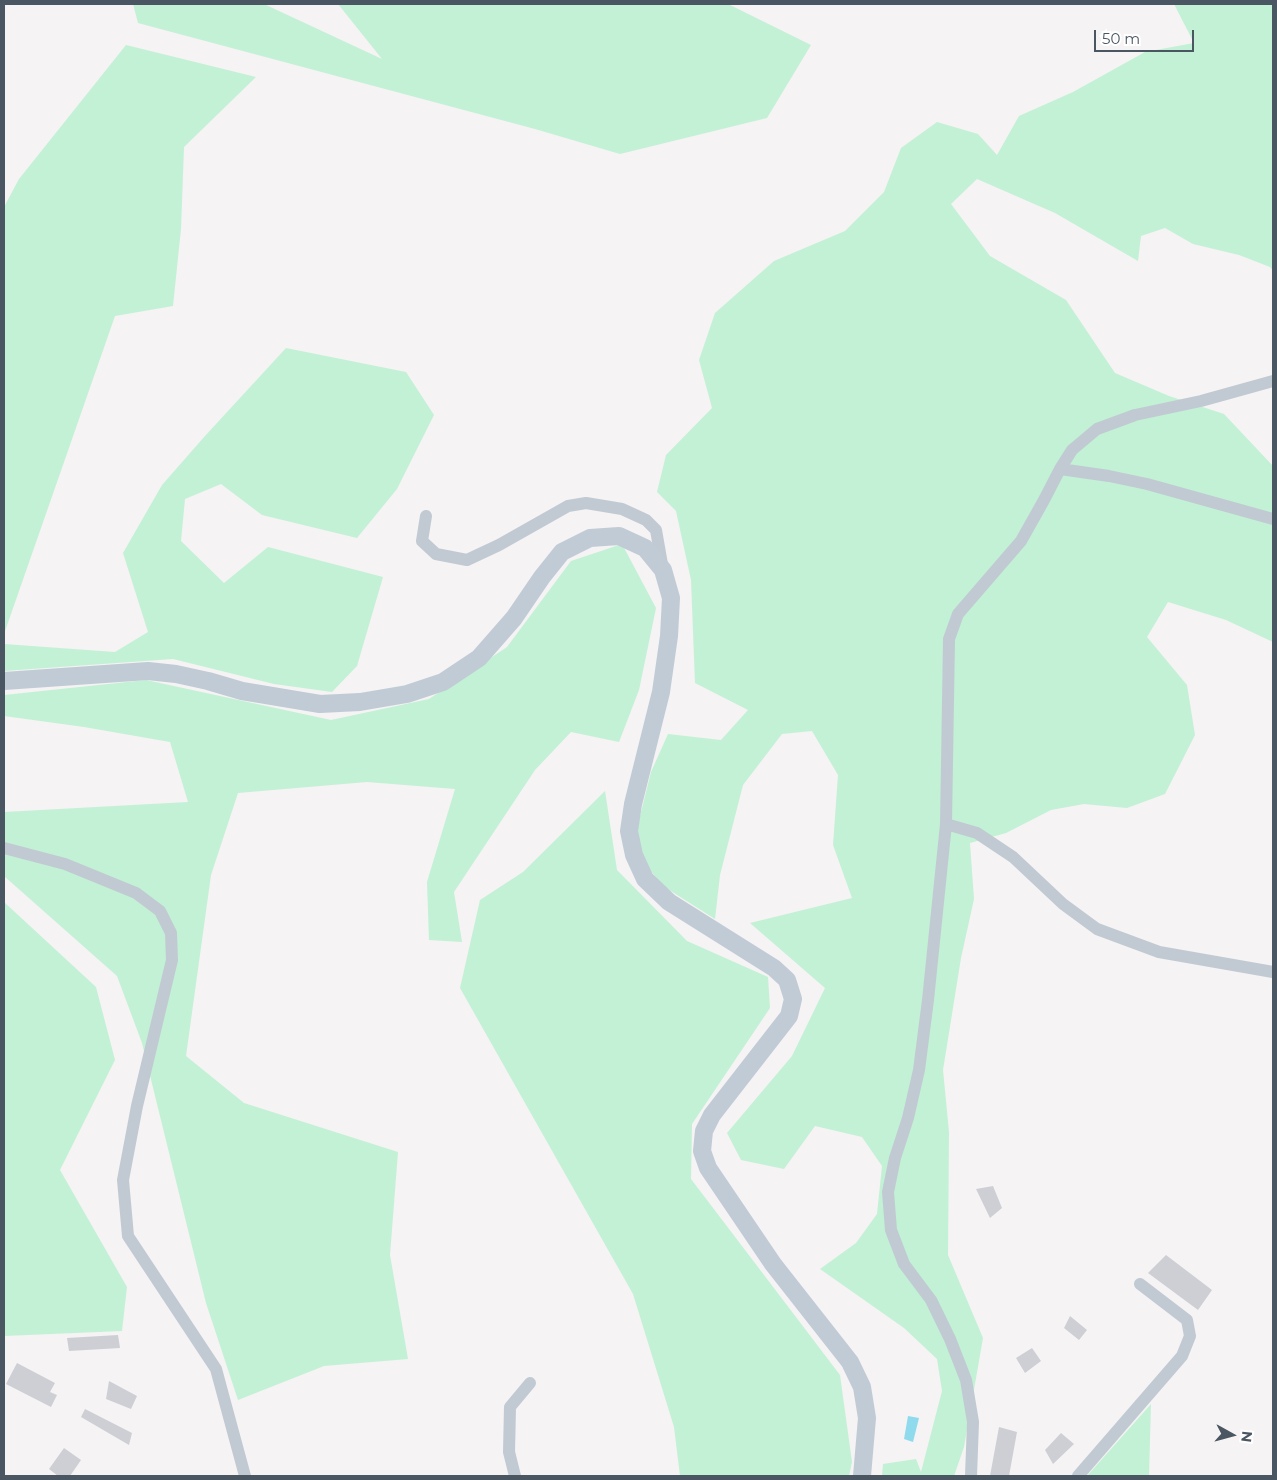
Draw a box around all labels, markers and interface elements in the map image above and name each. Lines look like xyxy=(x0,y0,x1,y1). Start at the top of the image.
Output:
scale bar xyxy=(1097,20,1197,52)
text: 50 m xyxy=(1102,29,1140,48)
north arrow xyxy=(1207,1410,1257,1460)
text: N xyxy=(1237,1430,1257,1444)

